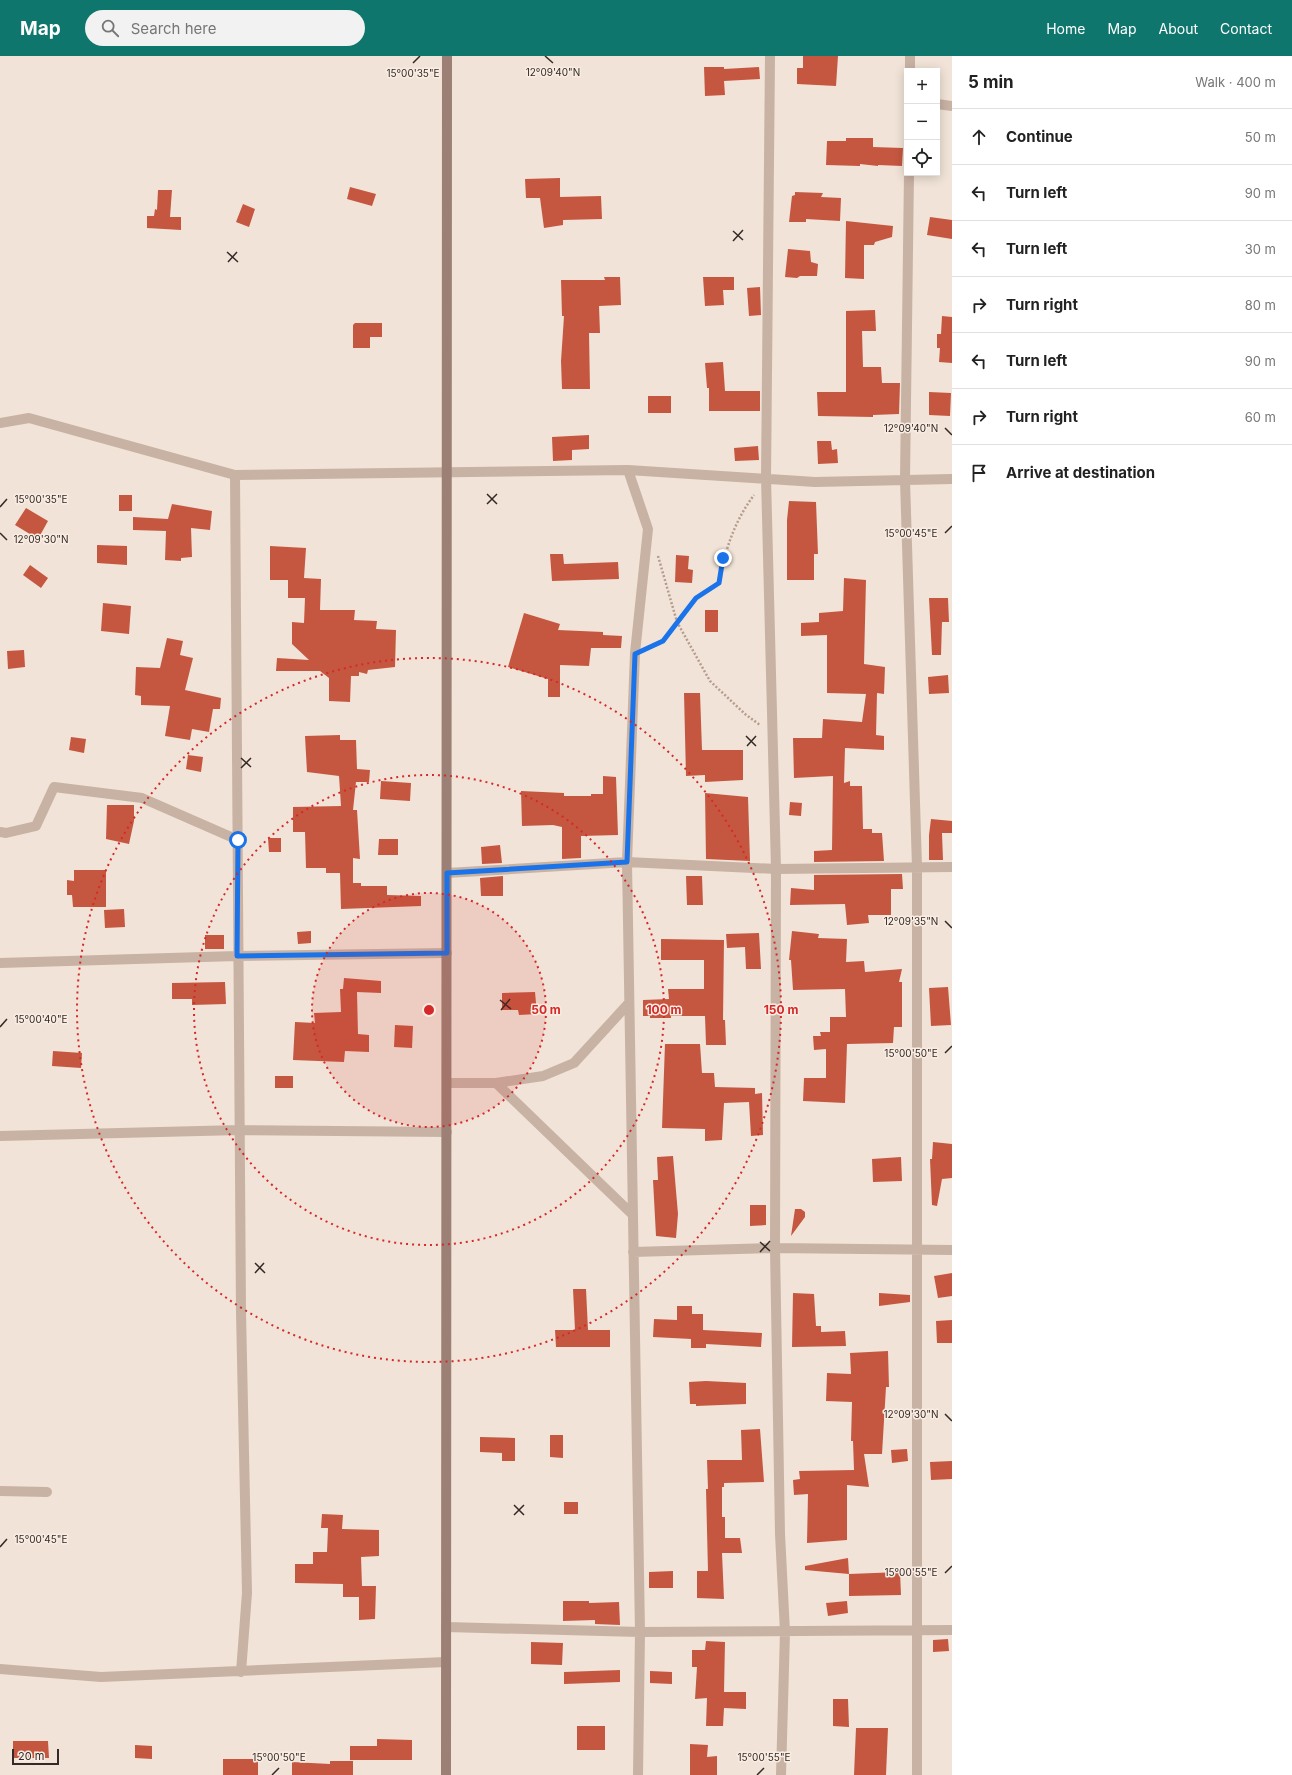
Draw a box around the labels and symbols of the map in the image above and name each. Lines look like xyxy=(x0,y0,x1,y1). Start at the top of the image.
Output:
text: 12°09'40"N xyxy=(526,66,580,78)
text: 15°00'35"E xyxy=(386,67,440,79)
text: 12°09'40"N xyxy=(884,422,938,434)
text: 15°00'35"E xyxy=(14,493,68,505)
text: 15°00'45"E xyxy=(885,527,937,539)
text: 12°09'30"N xyxy=(14,533,68,545)
route end xyxy=(714,549,732,567)
route start xyxy=(229,831,247,849)
text: 12°09'35"N xyxy=(884,915,938,927)
text: 50 m xyxy=(531,1002,561,1017)
text: 100 m xyxy=(646,1002,682,1017)
text: 150 m xyxy=(764,1002,798,1017)
centre of rings xyxy=(422,1003,436,1017)
text: 15°00'40"E xyxy=(14,1013,68,1025)
text: 15°00'50"E xyxy=(884,1047,938,1059)
text: 12°09'30"N xyxy=(884,1408,938,1420)
text: 15°00'45"E xyxy=(15,1533,67,1545)
text: 15°00'55"E xyxy=(884,1566,938,1578)
scale bar xyxy=(12,1747,59,1766)
text: 15°00'50"E xyxy=(252,1751,306,1763)
text: 15°00'55"E xyxy=(737,1751,791,1763)

